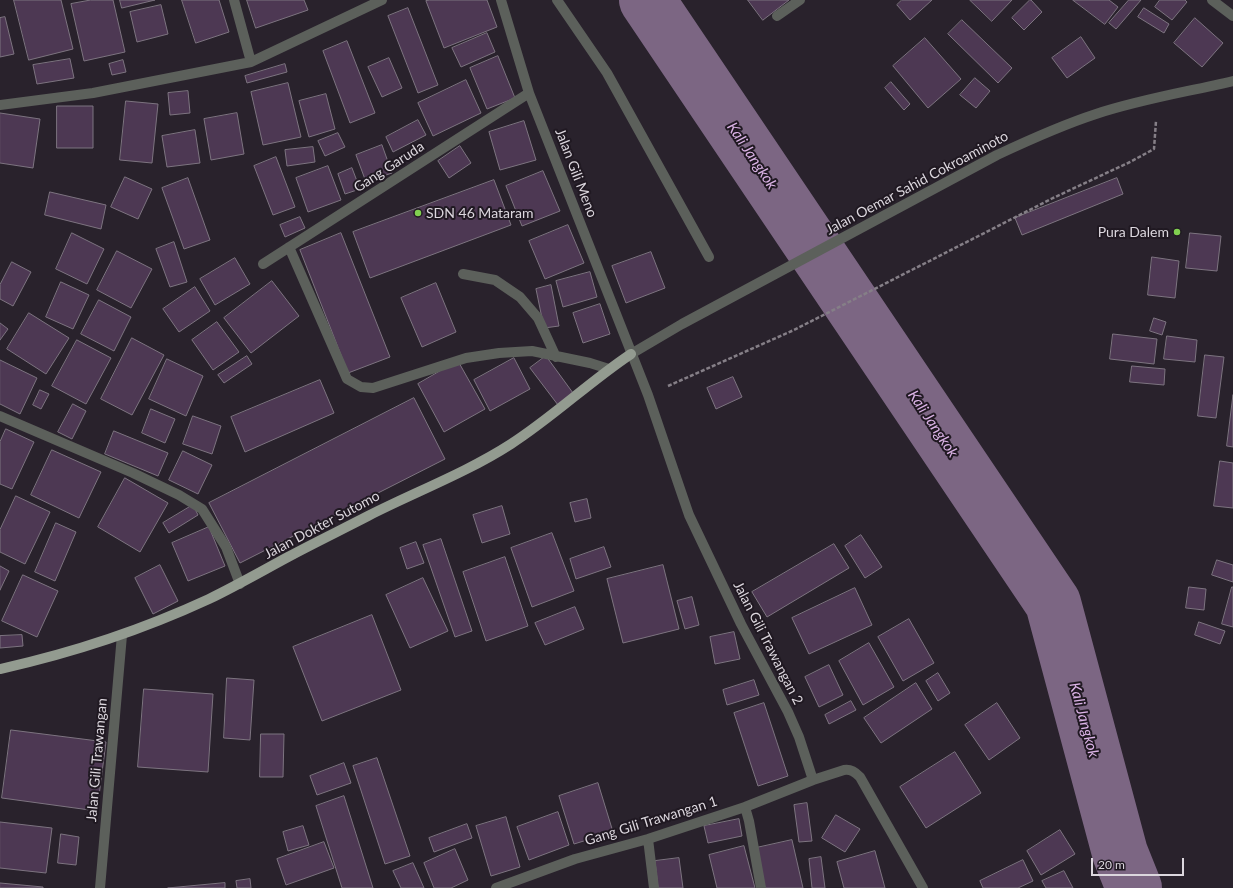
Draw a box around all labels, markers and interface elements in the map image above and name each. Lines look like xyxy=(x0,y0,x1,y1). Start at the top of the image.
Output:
water label: Kali Jangkok xyxy=(723,119,781,193)
street label: Jalan Gili Meno xyxy=(551,126,601,220)
street label: Jalan Oemar Sahid Cokroaminoto xyxy=(823,128,1011,238)
street label: Gang Garuda xyxy=(351,138,427,196)
place label: SDN 46 Mataram xyxy=(426,205,533,221)
marker: SDN 46 Mataram xyxy=(413,208,423,218)
place label: Pura Dalem xyxy=(1098,224,1169,240)
marker: Pura Dalem xyxy=(1172,227,1182,237)
water label: Kali Jangkok xyxy=(904,387,962,461)
street label: Jalan Dokter Sutomo xyxy=(261,487,383,563)
street label: Jalan Gili Trawangan 2 xyxy=(730,579,806,707)
water label: Kali Jangkok xyxy=(1065,680,1103,760)
street label: Jalan Gili Trawangan xyxy=(83,697,111,823)
street label: Gang Gili Trawangan 1 xyxy=(583,793,719,849)
scale bar xyxy=(1093,850,1186,876)
text: 20 m xyxy=(1098,857,1125,872)

